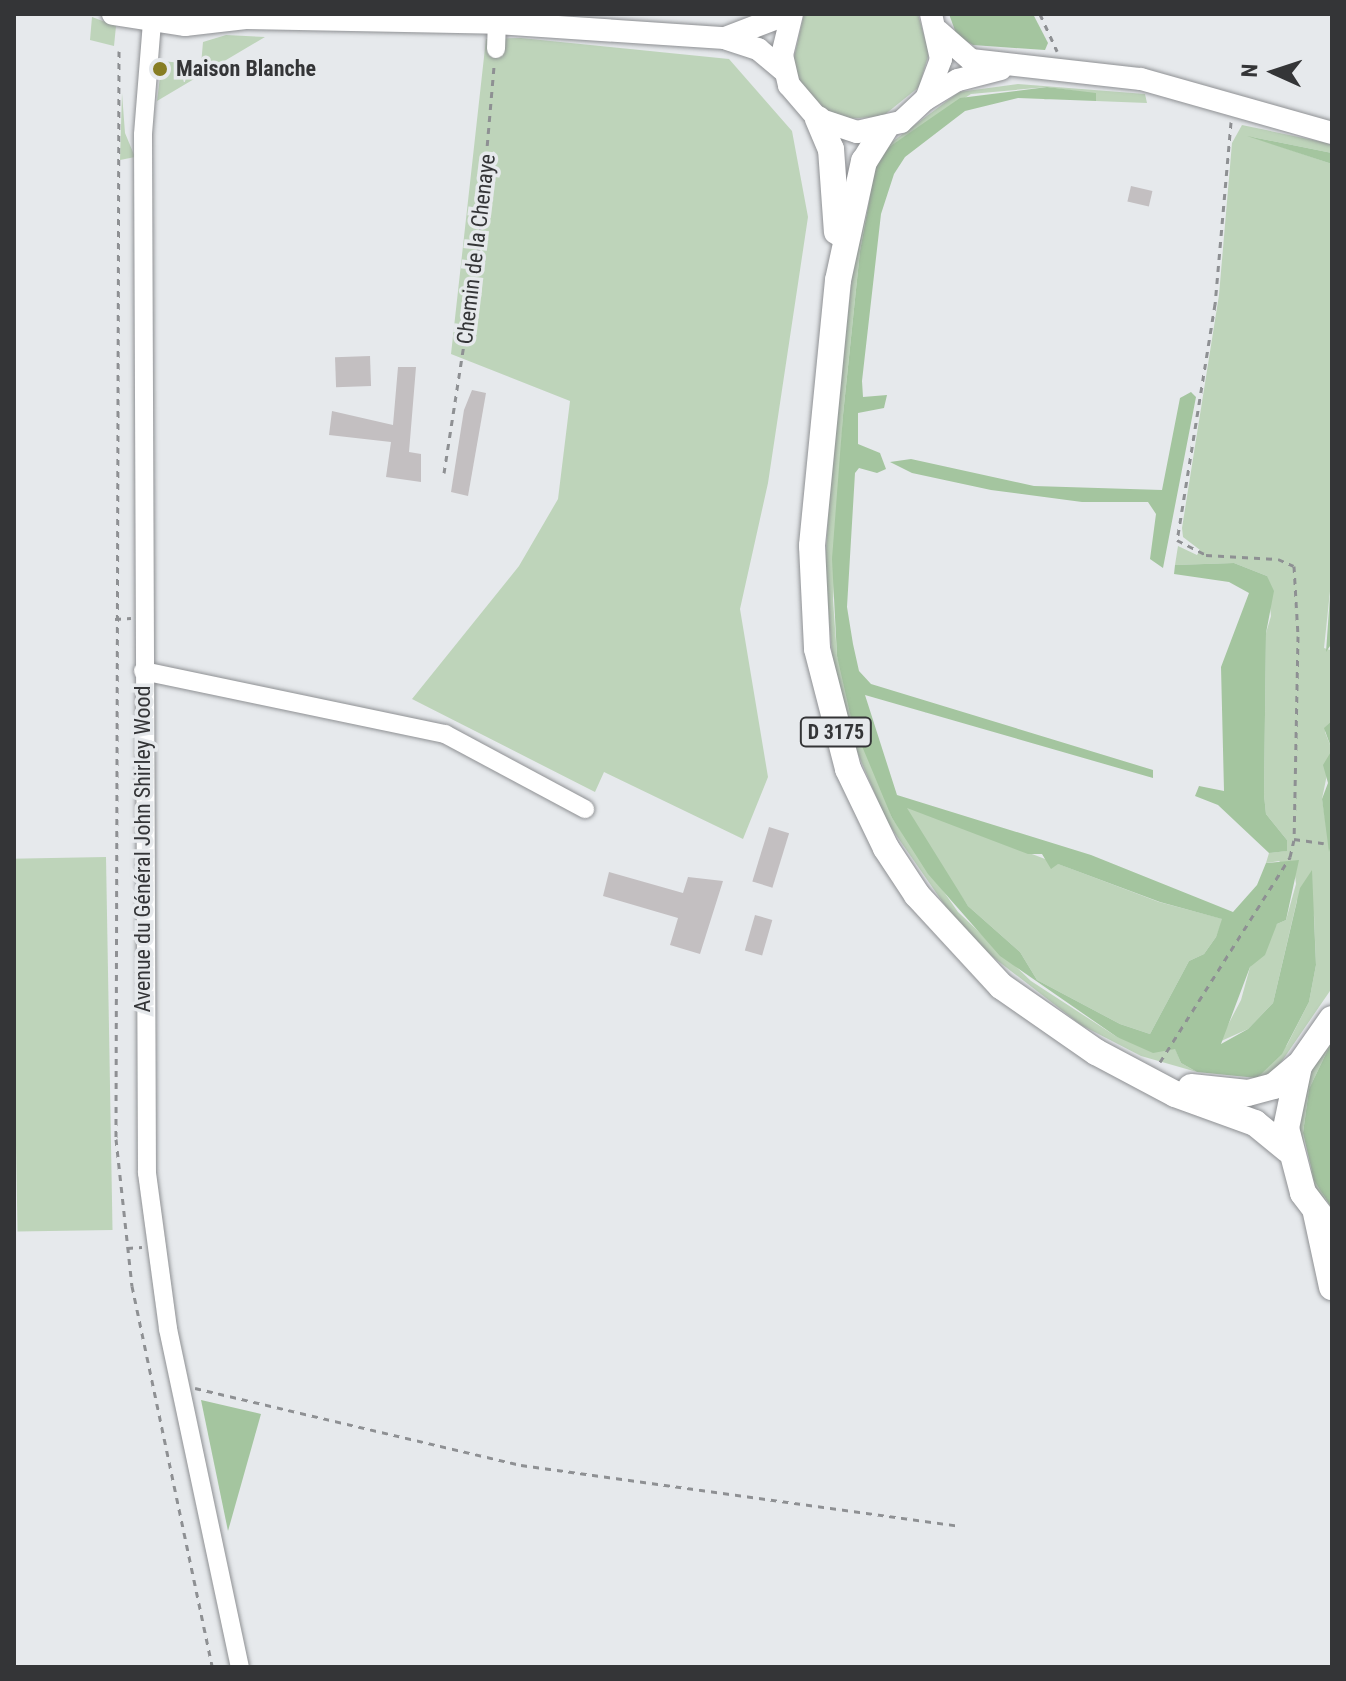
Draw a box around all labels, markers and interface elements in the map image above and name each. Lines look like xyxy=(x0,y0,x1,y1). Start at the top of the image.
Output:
north arrow xyxy=(1234,32,1314,112)
place label: Maison Blanche xyxy=(176,56,316,82)
marker: Maison Blanche xyxy=(151,60,169,78)
text: N xyxy=(1237,63,1262,78)
street label: Chemin de la Chenaye xyxy=(451,152,501,346)
street label: Avenue du Général John Shirley Wood xyxy=(130,686,156,1012)
road number: D 3175 xyxy=(798,716,874,748)

